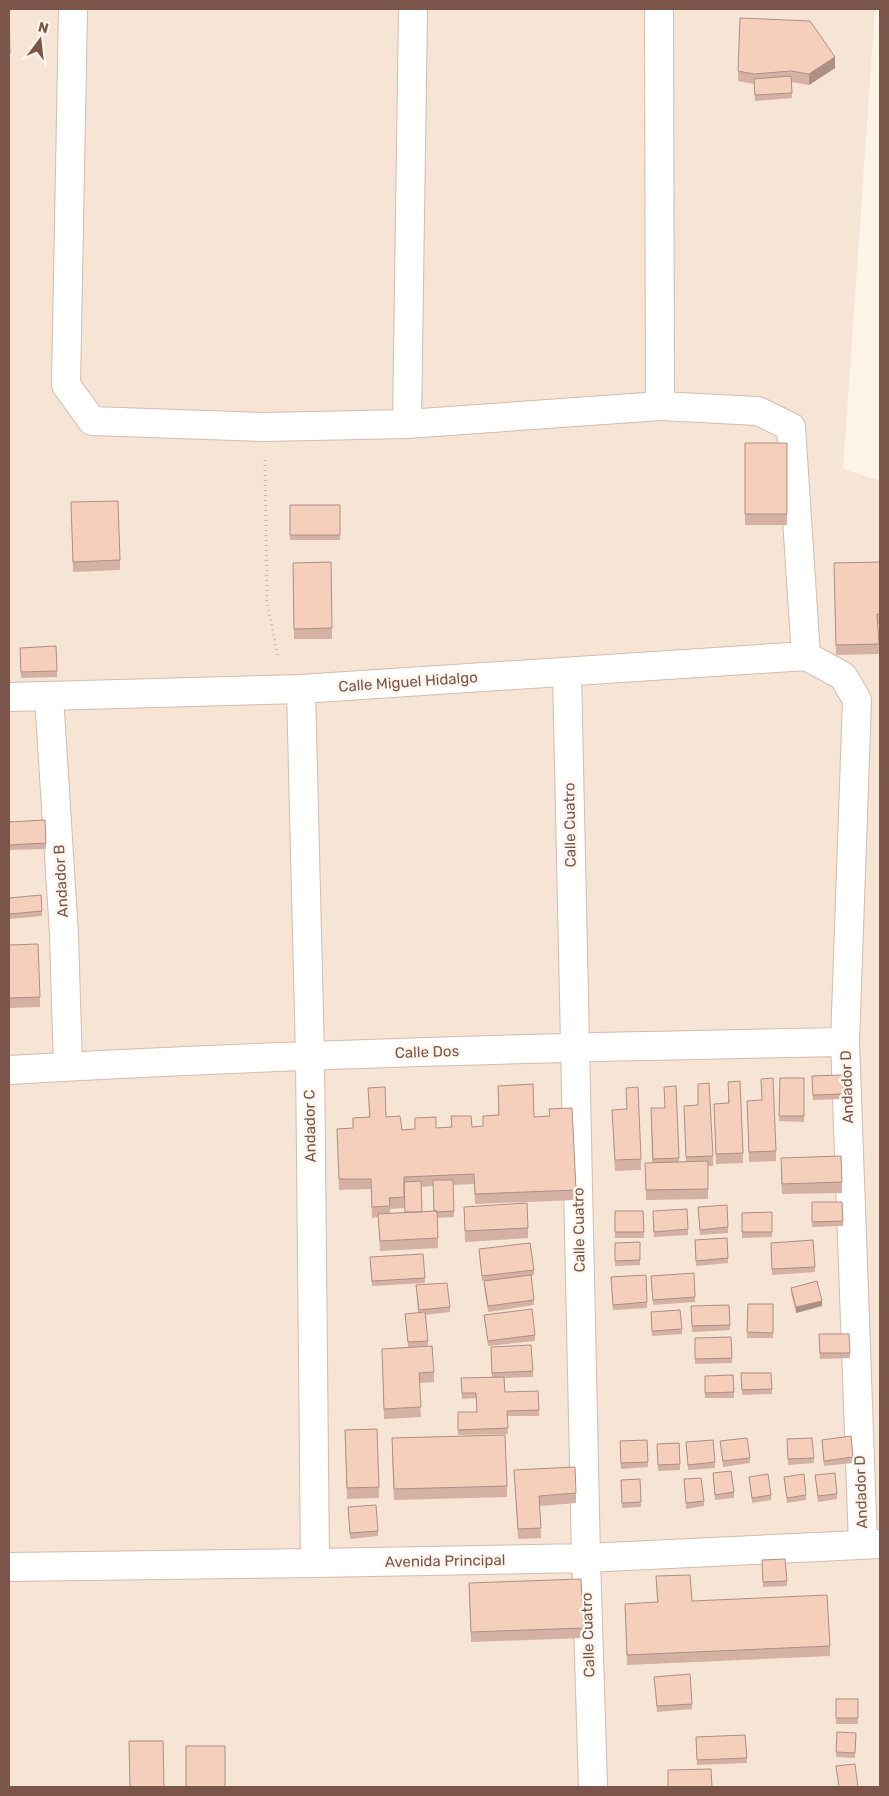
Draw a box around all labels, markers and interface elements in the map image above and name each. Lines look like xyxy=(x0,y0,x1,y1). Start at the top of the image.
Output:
north arrow xyxy=(15,15,65,65)
text: N xyxy=(36,18,50,37)
street label: Calle Miguel Hidalgo xyxy=(338,668,478,696)
street label: Calle Cuatro xyxy=(560,782,580,868)
street label: Andador B xyxy=(50,844,72,918)
street label: Calle Dos xyxy=(395,1042,460,1062)
street label: Andador D xyxy=(837,1050,857,1124)
street label: Andador C xyxy=(300,1089,320,1163)
street label: Calle Cuatro xyxy=(569,1187,589,1273)
street label: Andador D xyxy=(851,1455,871,1529)
street label: Avenida Principal xyxy=(385,1551,505,1571)
street label: Calle Cuatro xyxy=(578,1592,598,1678)

